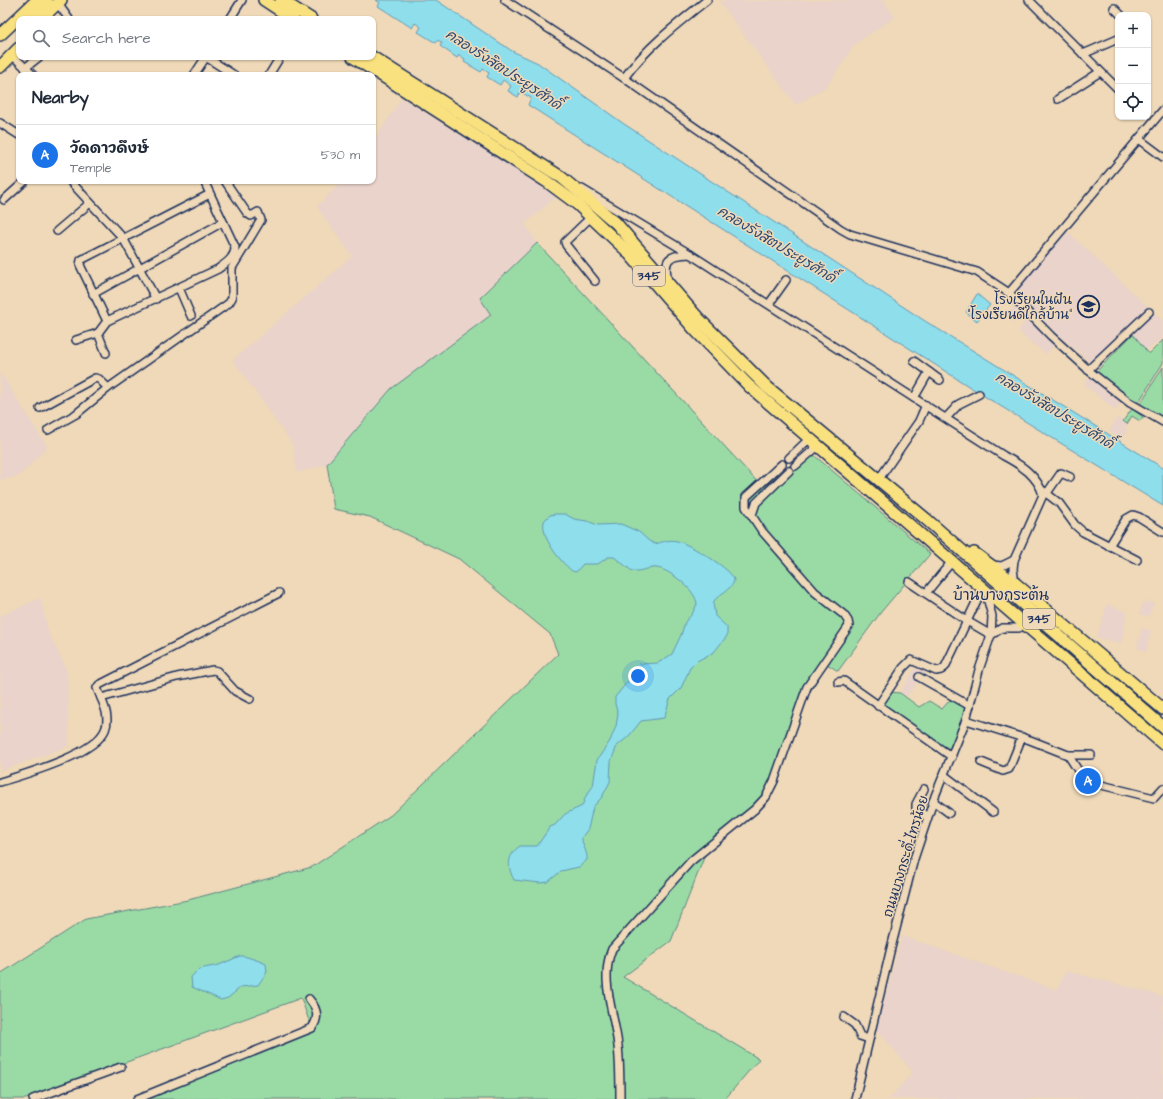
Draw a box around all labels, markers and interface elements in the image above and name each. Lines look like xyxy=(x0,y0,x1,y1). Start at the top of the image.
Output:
map controls xyxy=(1115,12,1151,120)
button: + xyxy=(1115,12,1151,48)
search box xyxy=(16,16,376,60)
water label: คลองรังสิตประยูรศักดิ์ xyxy=(441,22,571,117)
icon: search xyxy=(30,27,52,49)
text: Search here xyxy=(62,28,151,49)
button: − xyxy=(1115,48,1151,84)
button: locate xyxy=(1115,84,1151,120)
text: Nearby xyxy=(32,86,89,110)
text: วัดดาวดึงษ์ xyxy=(70,138,149,159)
text: A xyxy=(41,146,49,164)
text: 530 m xyxy=(321,146,360,164)
text: Temple xyxy=(70,159,112,177)
water label: คลองรังสิตประยูรศักดิ์ xyxy=(714,199,844,290)
road number: 345 xyxy=(633,266,665,286)
place label: โรงเรียนในฝัน "โรงเรียนดีใกล้บ้าน" xyxy=(967,290,1073,324)
school or university icon: โรงเรียนในฝัน "โรงเรียนดีใกล้บ้าน" xyxy=(1075,293,1101,319)
water label: คลองรังสิตประยูรศักดิ์ xyxy=(992,365,1122,456)
district label: บ้านบางกระต้น xyxy=(953,585,1049,606)
road number: 345 xyxy=(1023,609,1055,629)
your location xyxy=(628,666,648,686)
pin: A xyxy=(1075,766,1101,796)
street label: ถนนบางกระดี่-ไทรน้อย xyxy=(874,792,933,919)

